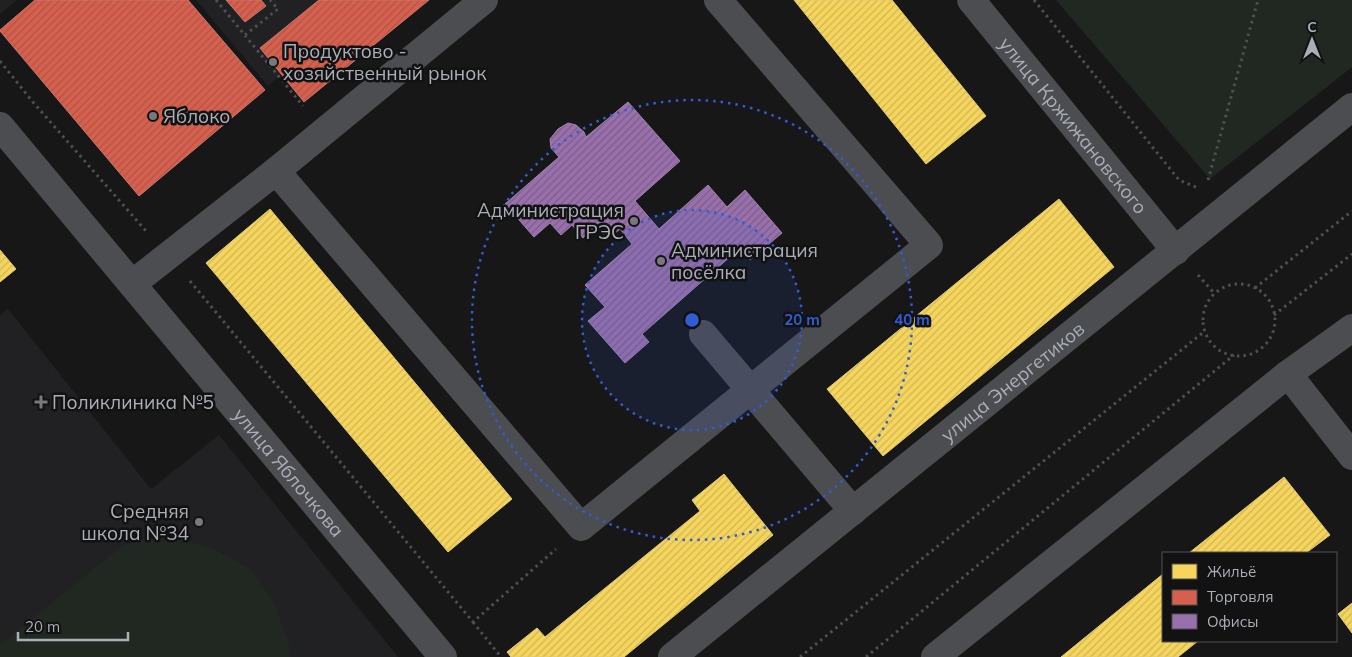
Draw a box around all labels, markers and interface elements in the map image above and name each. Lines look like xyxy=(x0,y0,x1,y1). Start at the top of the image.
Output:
north arrow xyxy=(1287,15,1337,65)
text: С xyxy=(1307,18,1317,36)
street label: улица Кржижановского xyxy=(994,32,1153,219)
place label: Продуктово - хозяйственный рынок xyxy=(283,39,487,85)
marker: Продуктово - хозяйственный рынок xyxy=(267,56,279,68)
place label: Яблоко xyxy=(163,104,230,128)
marker: Яблоко xyxy=(147,110,159,122)
place label: Администрация ГРЭС xyxy=(477,198,624,244)
marker: Администрация ГРЭС xyxy=(628,215,640,227)
place label: Администрация посёлка xyxy=(671,238,818,284)
marker: Администрация посёлка xyxy=(655,255,667,267)
text: 20 m xyxy=(784,310,820,329)
text: 40 m xyxy=(894,310,930,329)
centre of rings xyxy=(683,311,701,329)
street label: улица Энергетиков xyxy=(936,316,1089,447)
place label: Поликлиника №5 xyxy=(52,390,214,414)
marker: Поликлиника №5 xyxy=(34,395,48,409)
street label: улица Яблочкова xyxy=(228,403,350,542)
place label: Средняя школа №34 xyxy=(81,499,189,545)
marker: Средняя школа №34 xyxy=(193,516,205,528)
legend xyxy=(1162,552,1337,642)
text: Жильё xyxy=(1207,562,1256,581)
text: Торговля xyxy=(1207,587,1274,606)
scale bar xyxy=(18,610,128,642)
text: Офисы xyxy=(1207,612,1259,631)
text: 20 m xyxy=(25,617,60,636)

